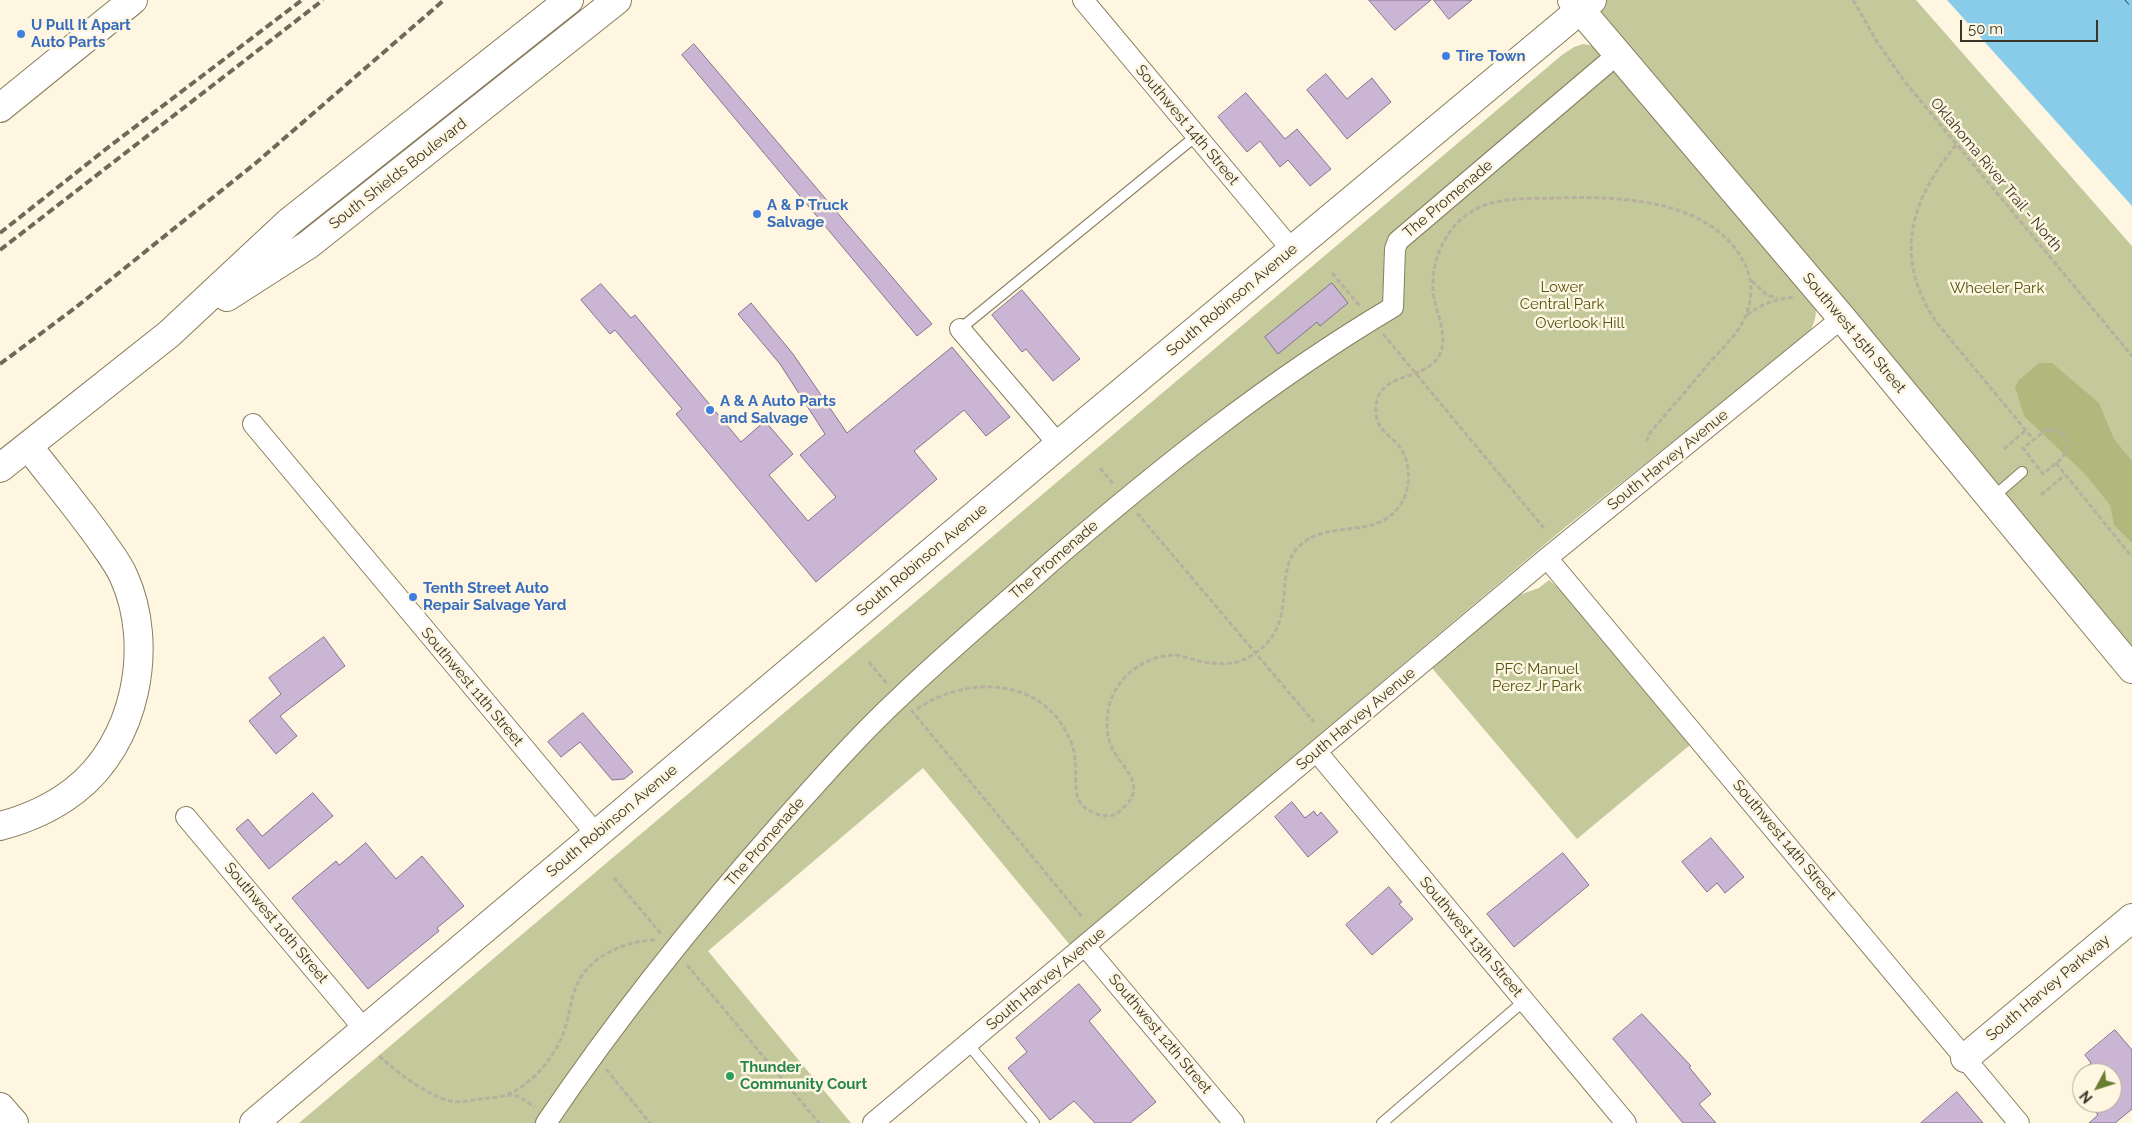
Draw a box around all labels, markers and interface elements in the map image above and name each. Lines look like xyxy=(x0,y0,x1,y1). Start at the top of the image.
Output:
scale bar xyxy=(1962,10,2100,42)
place label: U Pull It Apart Auto Parts xyxy=(31,16,131,51)
text: 50 m xyxy=(1968,20,2003,38)
marker: U Pull It Apart Auto Parts xyxy=(15,28,27,40)
place label: Tire Town xyxy=(1456,47,1526,65)
marker: Tire Town xyxy=(1440,50,1452,62)
street label: Southwest 14th Street xyxy=(1132,61,1242,189)
street label: Oklahoma River Trail - North xyxy=(1926,94,2066,256)
street label: South Shields Boulevard xyxy=(326,115,470,233)
street label: The Promenade xyxy=(1400,156,1496,242)
place label: A & P Truck Salvage xyxy=(767,196,848,231)
marker: A & P Truck Salvage xyxy=(751,208,763,220)
street label: South Robinson Avenue xyxy=(1163,240,1301,360)
street label: Southwest 15th Street xyxy=(1799,269,1909,397)
park label: Lower Central Park xyxy=(1520,278,1604,313)
park label: Wheeler Park xyxy=(1950,279,2044,297)
park label: Overlook Hill xyxy=(1535,314,1625,332)
place label: A & A Auto Parts and Salvage xyxy=(720,392,836,427)
marker: A & A Auto Parts and Salvage xyxy=(704,404,716,416)
street label: South Harvey Avenue xyxy=(1604,406,1732,514)
street label: South Robinson Avenue xyxy=(853,500,991,620)
street label: The Promenade xyxy=(1006,517,1102,603)
place label: Tenth Street Auto Repair Salvage Yard xyxy=(423,579,567,614)
marker: Tenth Street Auto Repair Salvage Yard xyxy=(407,591,419,603)
street label: Southwest 11th Street xyxy=(417,624,527,750)
park label: PFC Manuel Perez Jr Park xyxy=(1492,660,1582,695)
street label: South Harvey Avenue xyxy=(1293,664,1419,774)
street label: South Robinson Avenue xyxy=(543,761,681,881)
street label: Southwest 14th Street xyxy=(1729,776,1839,904)
street label: The Promenade xyxy=(722,794,808,890)
street label: Southwest 10th Street xyxy=(220,859,332,987)
street label: Southwest 13th Street xyxy=(1416,873,1526,1001)
street label: South Harvey Avenue xyxy=(983,924,1109,1034)
street label: South Harvey Parkway xyxy=(1982,931,2114,1045)
street label: Southwest 12th Street xyxy=(1105,970,1215,1098)
place label: Thunder Community Court xyxy=(740,1058,867,1093)
north arrow xyxy=(2072,1063,2122,1113)
marker: Thunder Community Court xyxy=(724,1070,736,1082)
text: N xyxy=(2077,1088,2096,1106)

